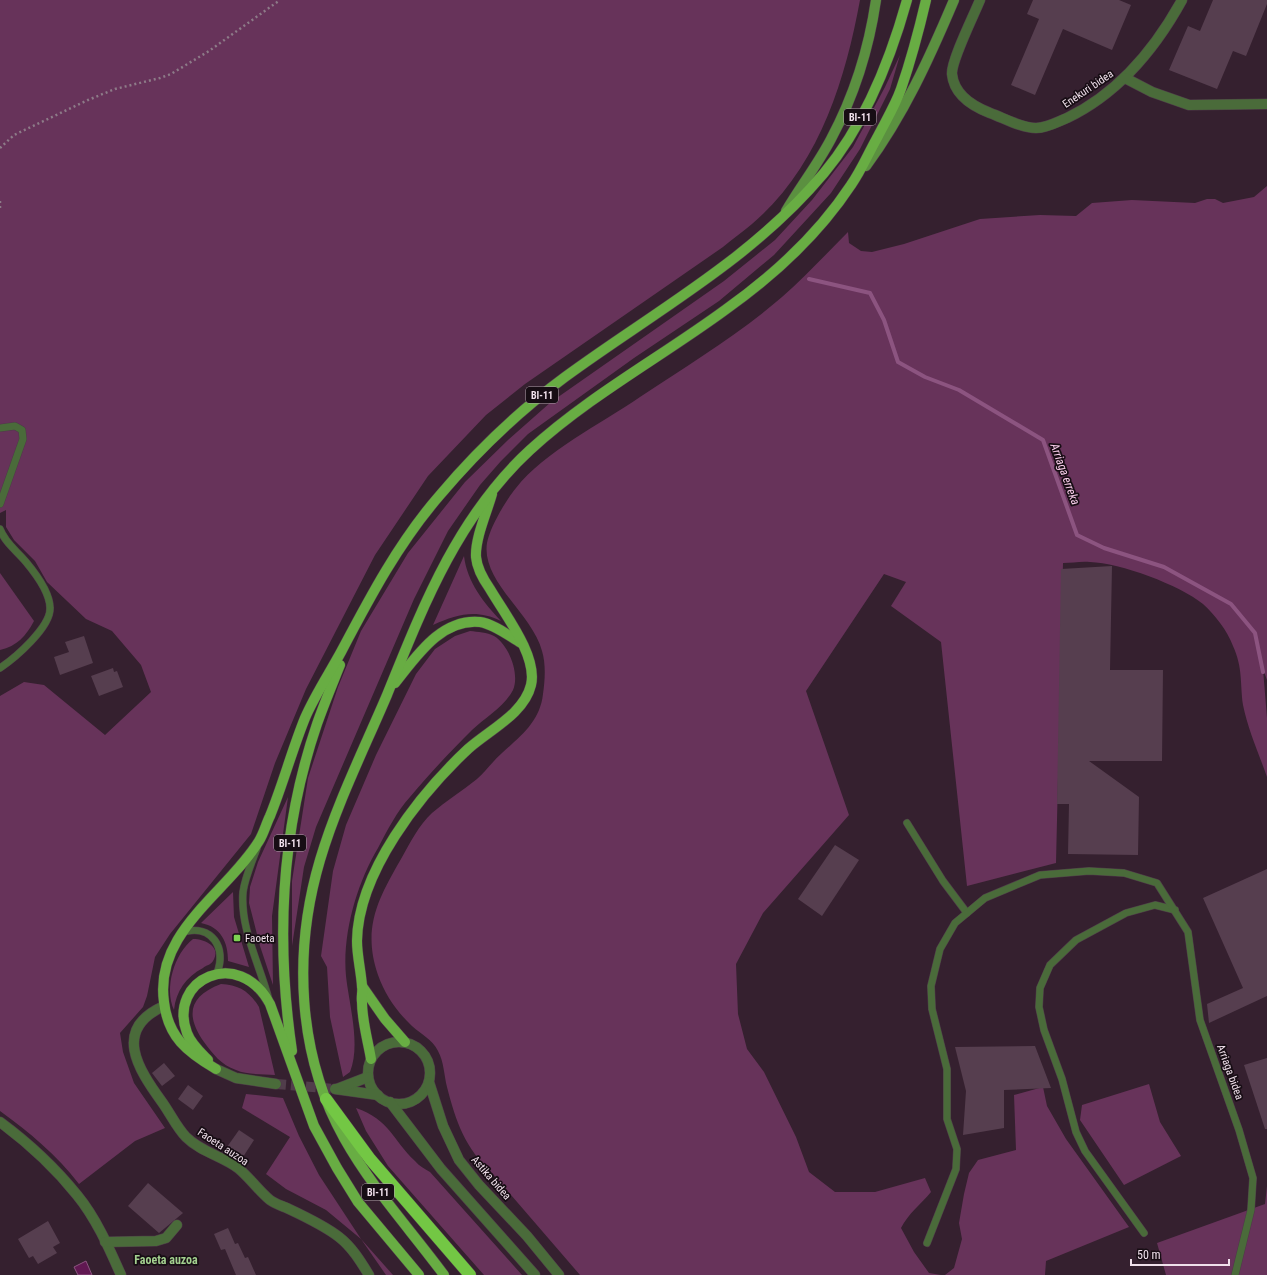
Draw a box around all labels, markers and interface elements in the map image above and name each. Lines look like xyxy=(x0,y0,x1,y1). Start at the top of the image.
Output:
street label: Enekuri bidea xyxy=(1060,67,1116,111)
road number: BI-11 xyxy=(844,109,876,125)
road number: BI-11 xyxy=(526,387,558,403)
water label: Arriaga erreka xyxy=(1047,440,1083,507)
road number: BI-11 xyxy=(274,835,306,851)
place label: Faoeta xyxy=(245,932,275,945)
marker: Faoeta xyxy=(232,933,242,943)
street label: Arriaga bidea xyxy=(1214,1043,1246,1101)
street label: Faoeta auzoa xyxy=(195,1126,251,1168)
street label: Astika bidea xyxy=(468,1153,514,1203)
road number: BI-11 xyxy=(362,1184,394,1200)
scale bar xyxy=(1131,1241,1229,1267)
text: 50 m xyxy=(1137,1248,1161,1262)
district label: Faoeta auzoa xyxy=(134,1253,198,1267)

